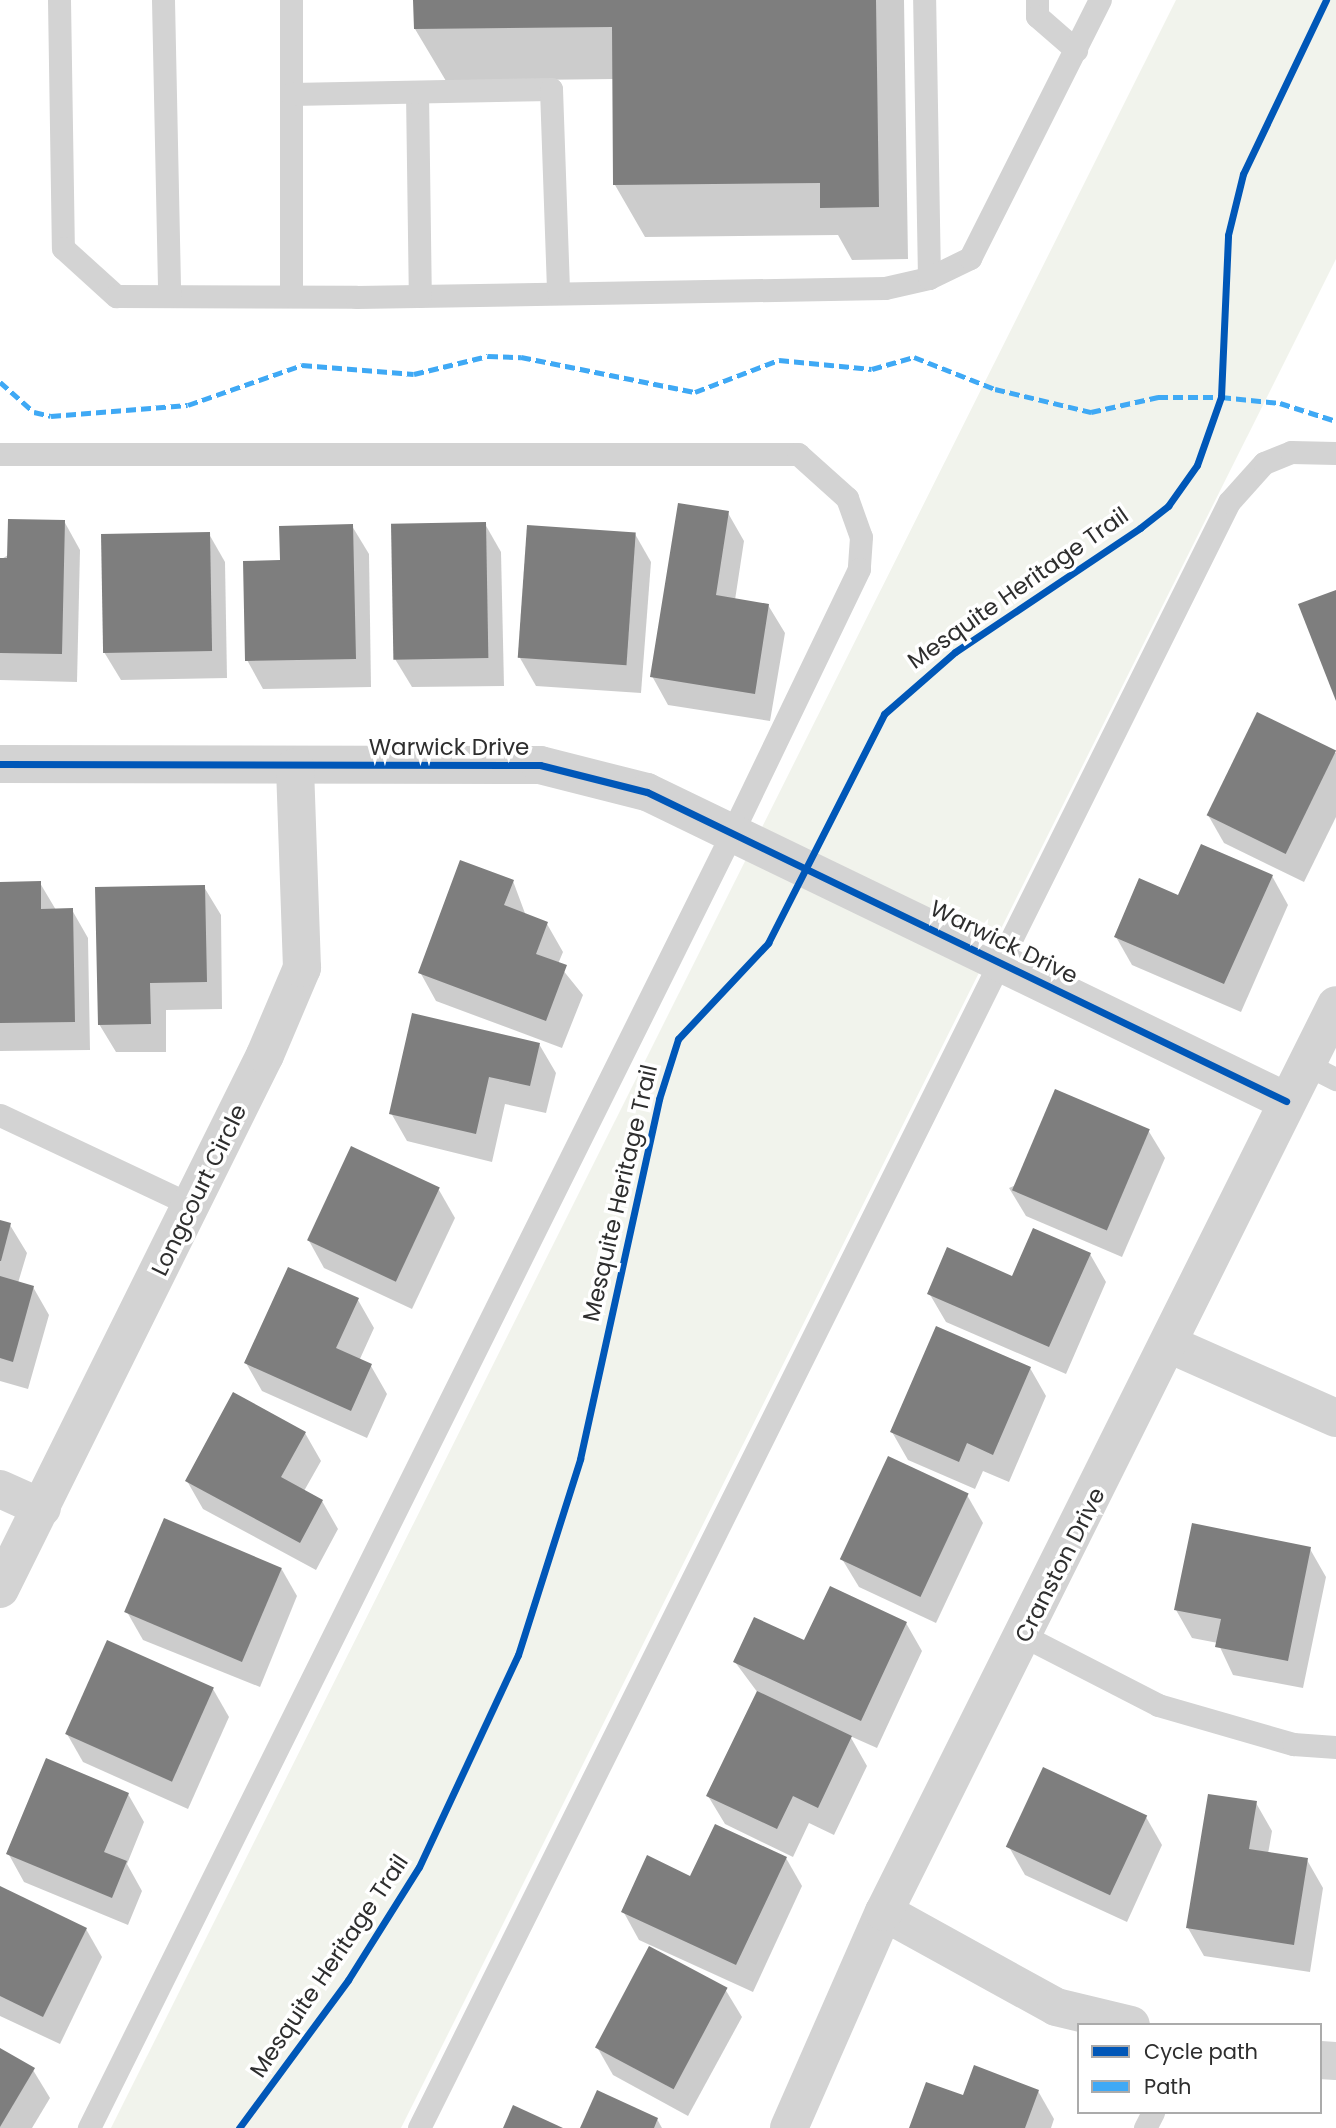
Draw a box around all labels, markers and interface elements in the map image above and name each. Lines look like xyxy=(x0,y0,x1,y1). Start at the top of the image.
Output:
street label: Mesquite Heritage Trail xyxy=(902,501,1134,675)
street label: Warwick Drive xyxy=(369,733,529,761)
street label: Warwick Drive xyxy=(926,894,1082,990)
street label: Mesquite Heritage Trail xyxy=(577,1062,663,1324)
street label: Longcourt Circle xyxy=(146,1100,252,1280)
street label: Cranston Drive xyxy=(1009,1483,1111,1647)
street label: Mesquite Heritage Trail xyxy=(244,1849,414,2083)
legend xyxy=(1077,2023,1322,2114)
text: Cycle path xyxy=(1144,2037,1258,2066)
text: Path xyxy=(1144,2072,1191,2101)

